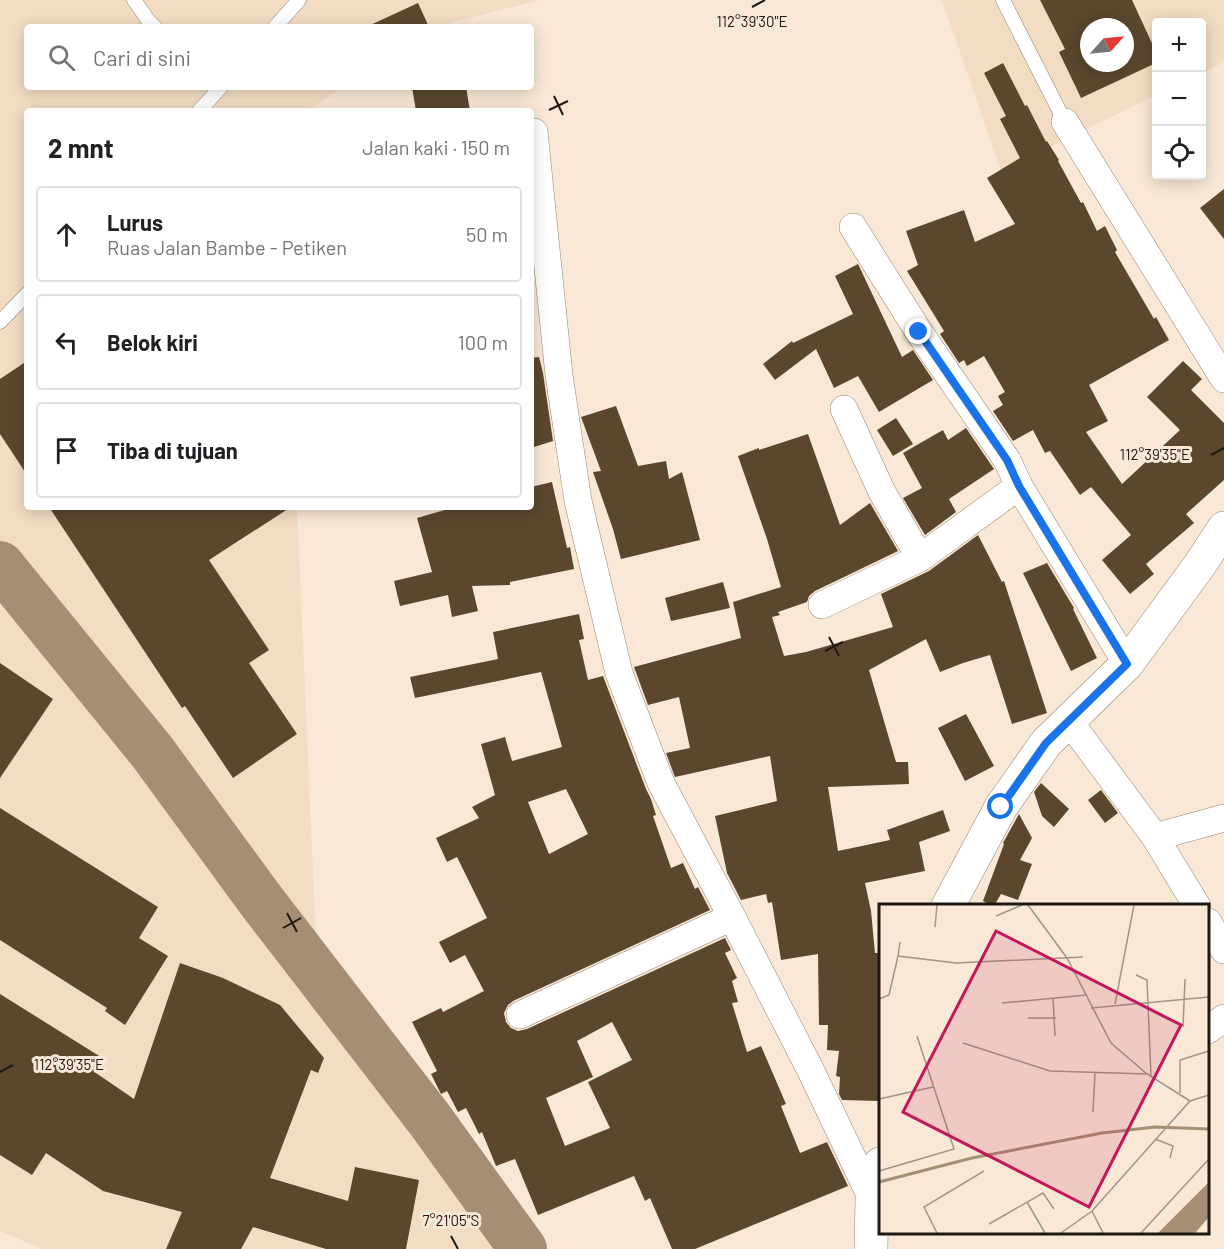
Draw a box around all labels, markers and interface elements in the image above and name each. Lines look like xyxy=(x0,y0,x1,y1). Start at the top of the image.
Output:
text: 112°39'30"E xyxy=(716,12,788,30)
north arrow xyxy=(1080,18,1134,72)
map controls xyxy=(1152,18,1206,180)
button: + xyxy=(1152,18,1206,72)
search box xyxy=(24,24,534,90)
icon: search xyxy=(45,41,78,74)
text: Cari di sini xyxy=(93,44,191,70)
button: − xyxy=(1152,72,1206,126)
button: locate xyxy=(1152,126,1206,180)
text: 2 mnt xyxy=(48,132,114,163)
text: Jalan kaki · 150 m xyxy=(362,135,510,159)
text: Lurus xyxy=(107,209,163,235)
icon: ahead xyxy=(50,218,83,251)
text: 50 m xyxy=(466,222,508,246)
text: Ruas Jalan Bambe - Petiken xyxy=(107,235,347,259)
route end xyxy=(905,318,931,344)
icon: left xyxy=(50,326,83,359)
text: Belok kiri xyxy=(107,329,198,355)
text: 100 m xyxy=(458,330,508,354)
icon: arrive xyxy=(50,434,83,467)
text: Tiba di tujuan xyxy=(107,437,238,463)
text: 112°39'35"E xyxy=(1120,445,1190,463)
route start xyxy=(987,793,1013,819)
inset map xyxy=(879,904,1209,1234)
text: 112°39'35"E xyxy=(34,1055,104,1073)
text: 7°21'05"S xyxy=(423,1211,479,1229)

